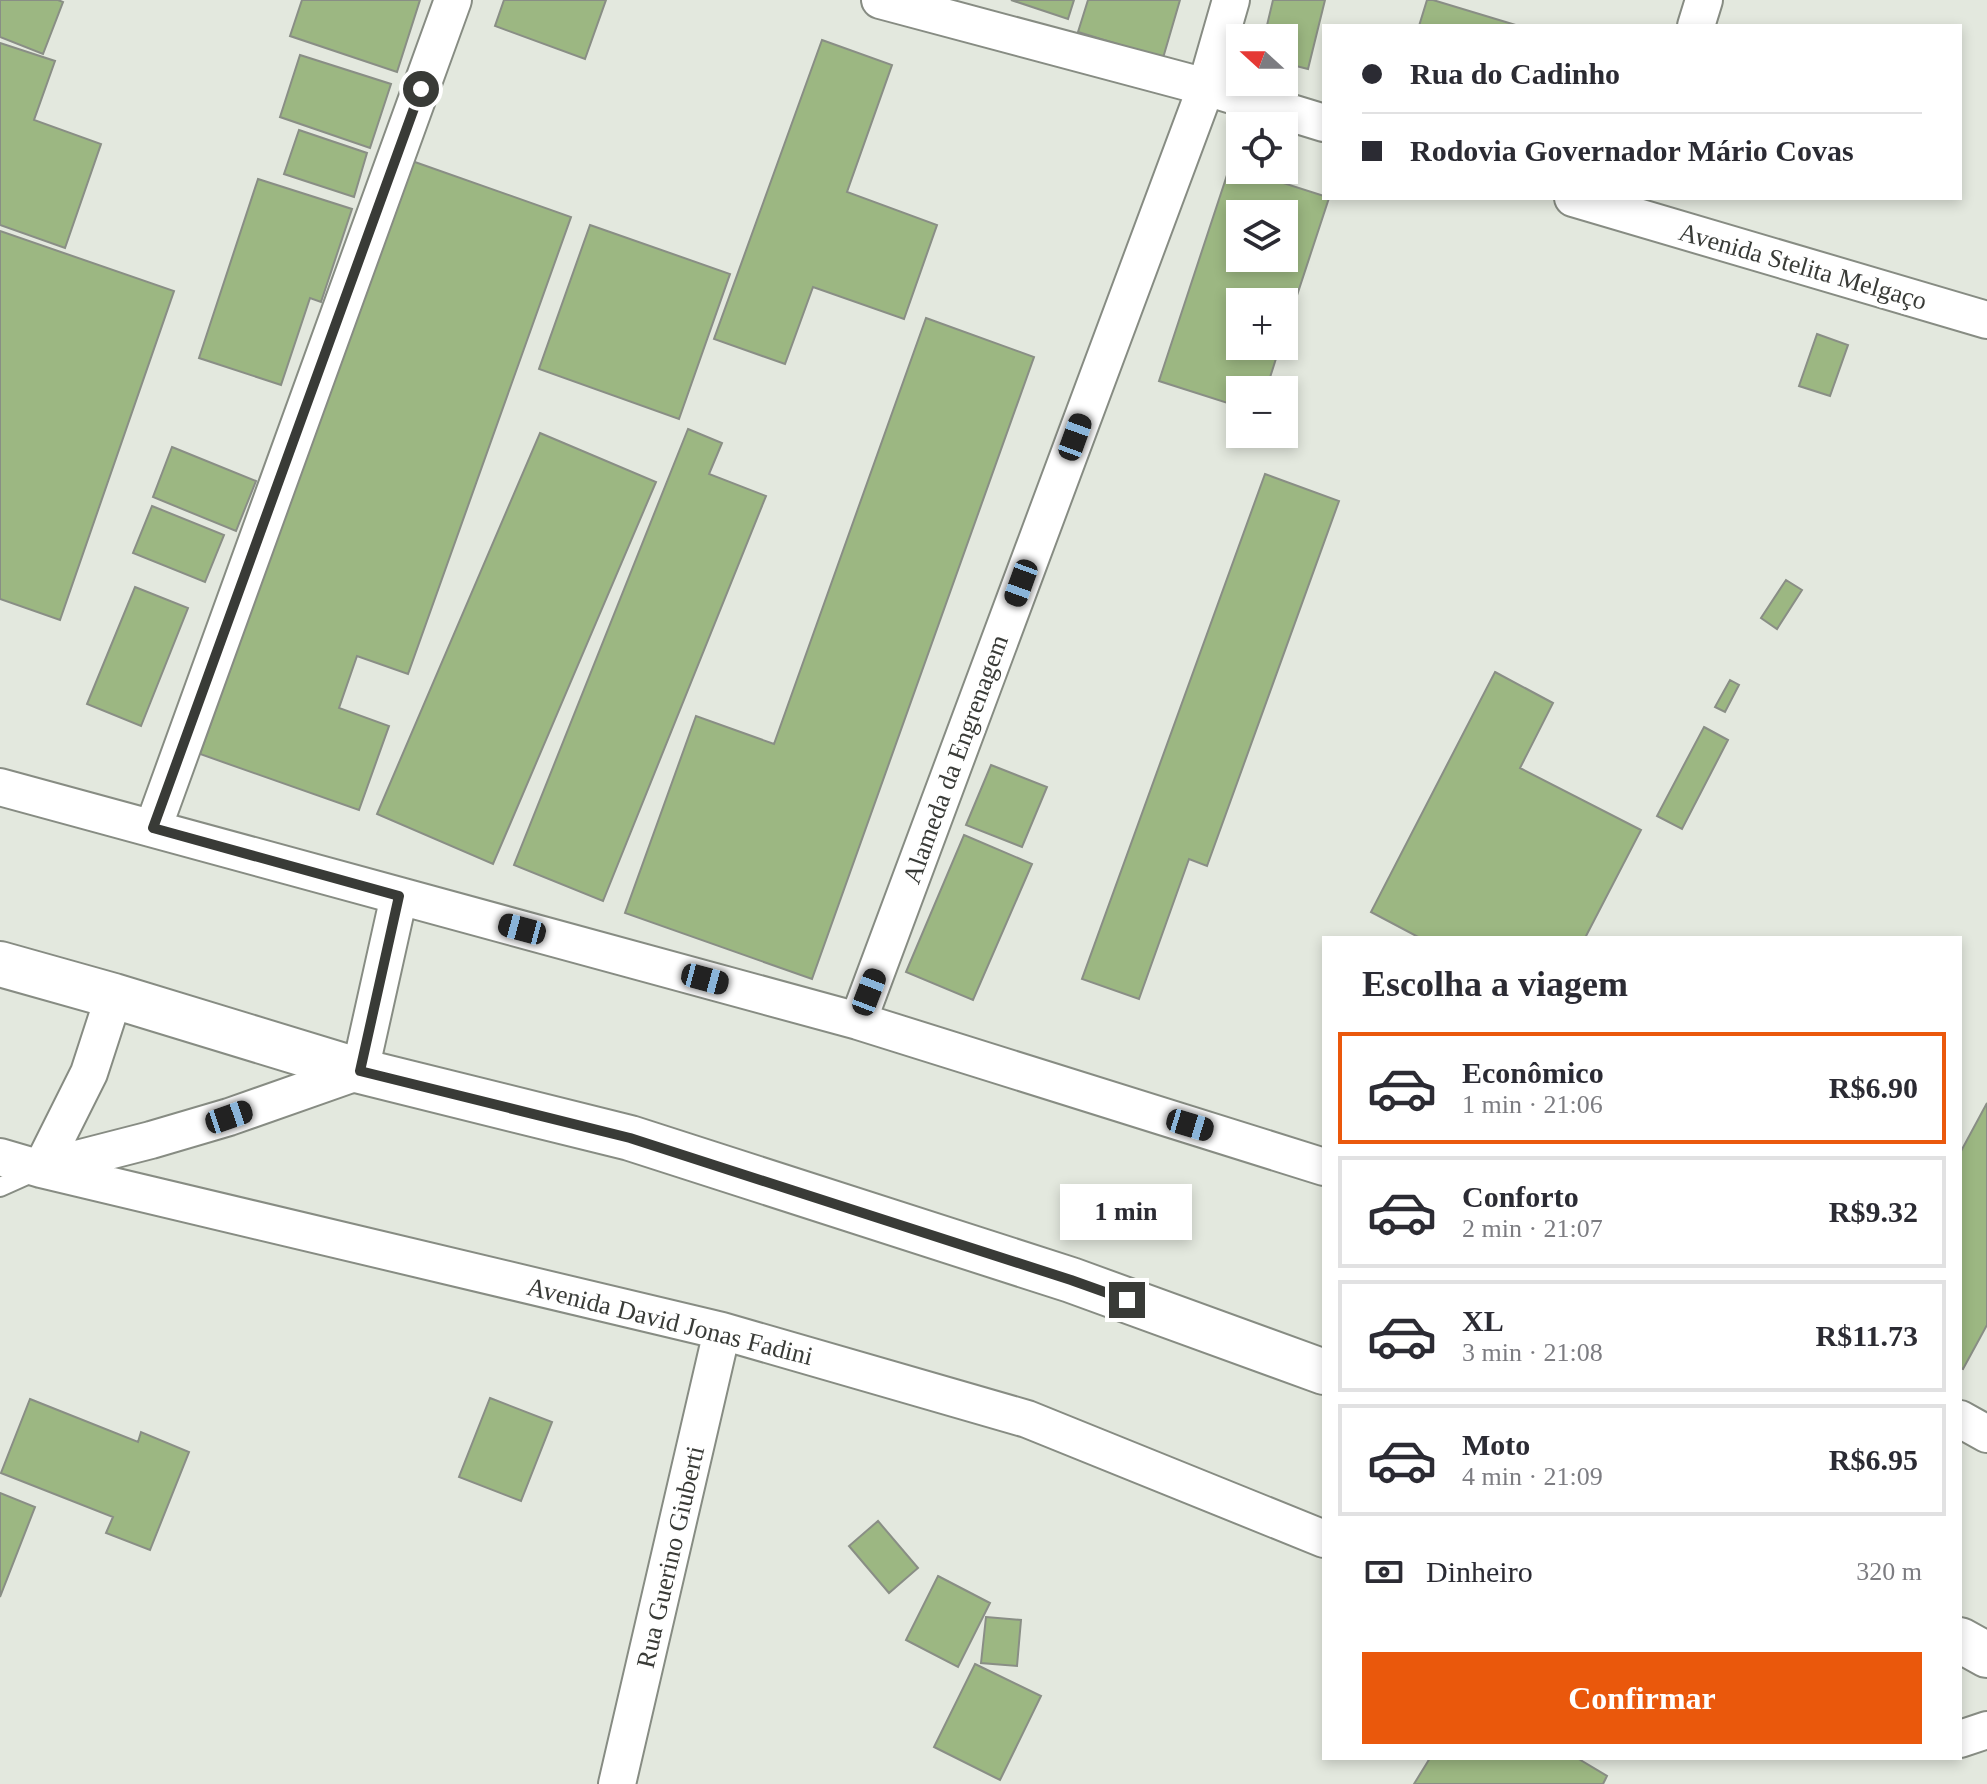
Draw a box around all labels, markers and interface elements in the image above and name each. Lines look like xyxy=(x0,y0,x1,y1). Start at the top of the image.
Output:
north arrow xyxy=(1226,24,1298,96)
map controls xyxy=(1226,24,1298,448)
text: Rua do Cadinho xyxy=(1410,57,1620,90)
route start xyxy=(403,71,439,107)
button: locate xyxy=(1226,112,1298,184)
text: Rodovia Governador Mário Covas xyxy=(1410,134,1854,167)
button: layers xyxy=(1226,200,1298,272)
street label: Avenida Stelita Melgaço xyxy=(1676,217,1930,316)
button: + xyxy=(1226,288,1298,360)
button: − xyxy=(1226,376,1298,448)
car xyxy=(1056,410,1094,464)
car xyxy=(1002,556,1040,610)
street label: Alameda da Engrenagem xyxy=(897,631,1014,888)
car xyxy=(496,911,548,947)
car xyxy=(679,961,731,997)
text: Escolha a viagem xyxy=(1362,964,1628,1004)
car xyxy=(849,965,889,1019)
icon: car xyxy=(1366,1052,1438,1124)
text: Econômico xyxy=(1462,1056,1604,1089)
text: R$6.90 xyxy=(1829,1071,1918,1104)
text: 1 min · 21:06 xyxy=(1462,1090,1603,1119)
car xyxy=(202,1098,256,1136)
car xyxy=(1164,1107,1216,1143)
icon: car xyxy=(1366,1176,1438,1248)
text: Conforto xyxy=(1462,1180,1579,1213)
callout: 1 min xyxy=(1061,1184,1193,1240)
text: R$9.32 xyxy=(1829,1195,1918,1228)
text: 1 min xyxy=(1095,1197,1157,1226)
text: 2 min · 21:07 xyxy=(1462,1214,1603,1243)
street label: Avenida David Jonas Fadini xyxy=(524,1272,816,1371)
route end xyxy=(1109,1282,1145,1318)
icon: car xyxy=(1366,1300,1438,1372)
text: XL xyxy=(1462,1304,1504,1337)
text: R$11.73 xyxy=(1815,1319,1918,1352)
text: 3 min · 21:08 xyxy=(1462,1338,1603,1367)
icon: car xyxy=(1366,1424,1438,1496)
text: Moto xyxy=(1462,1428,1530,1461)
street label: Rua Guerino Giuberti xyxy=(631,1443,710,1671)
text: R$6.95 xyxy=(1829,1443,1918,1476)
text: 4 min · 21:09 xyxy=(1462,1462,1603,1491)
icon: cash xyxy=(1362,1550,1406,1594)
text: Dinheiro xyxy=(1426,1555,1533,1588)
text: 320 m xyxy=(1856,1557,1922,1586)
button: Confirmar xyxy=(1362,1652,1922,1744)

